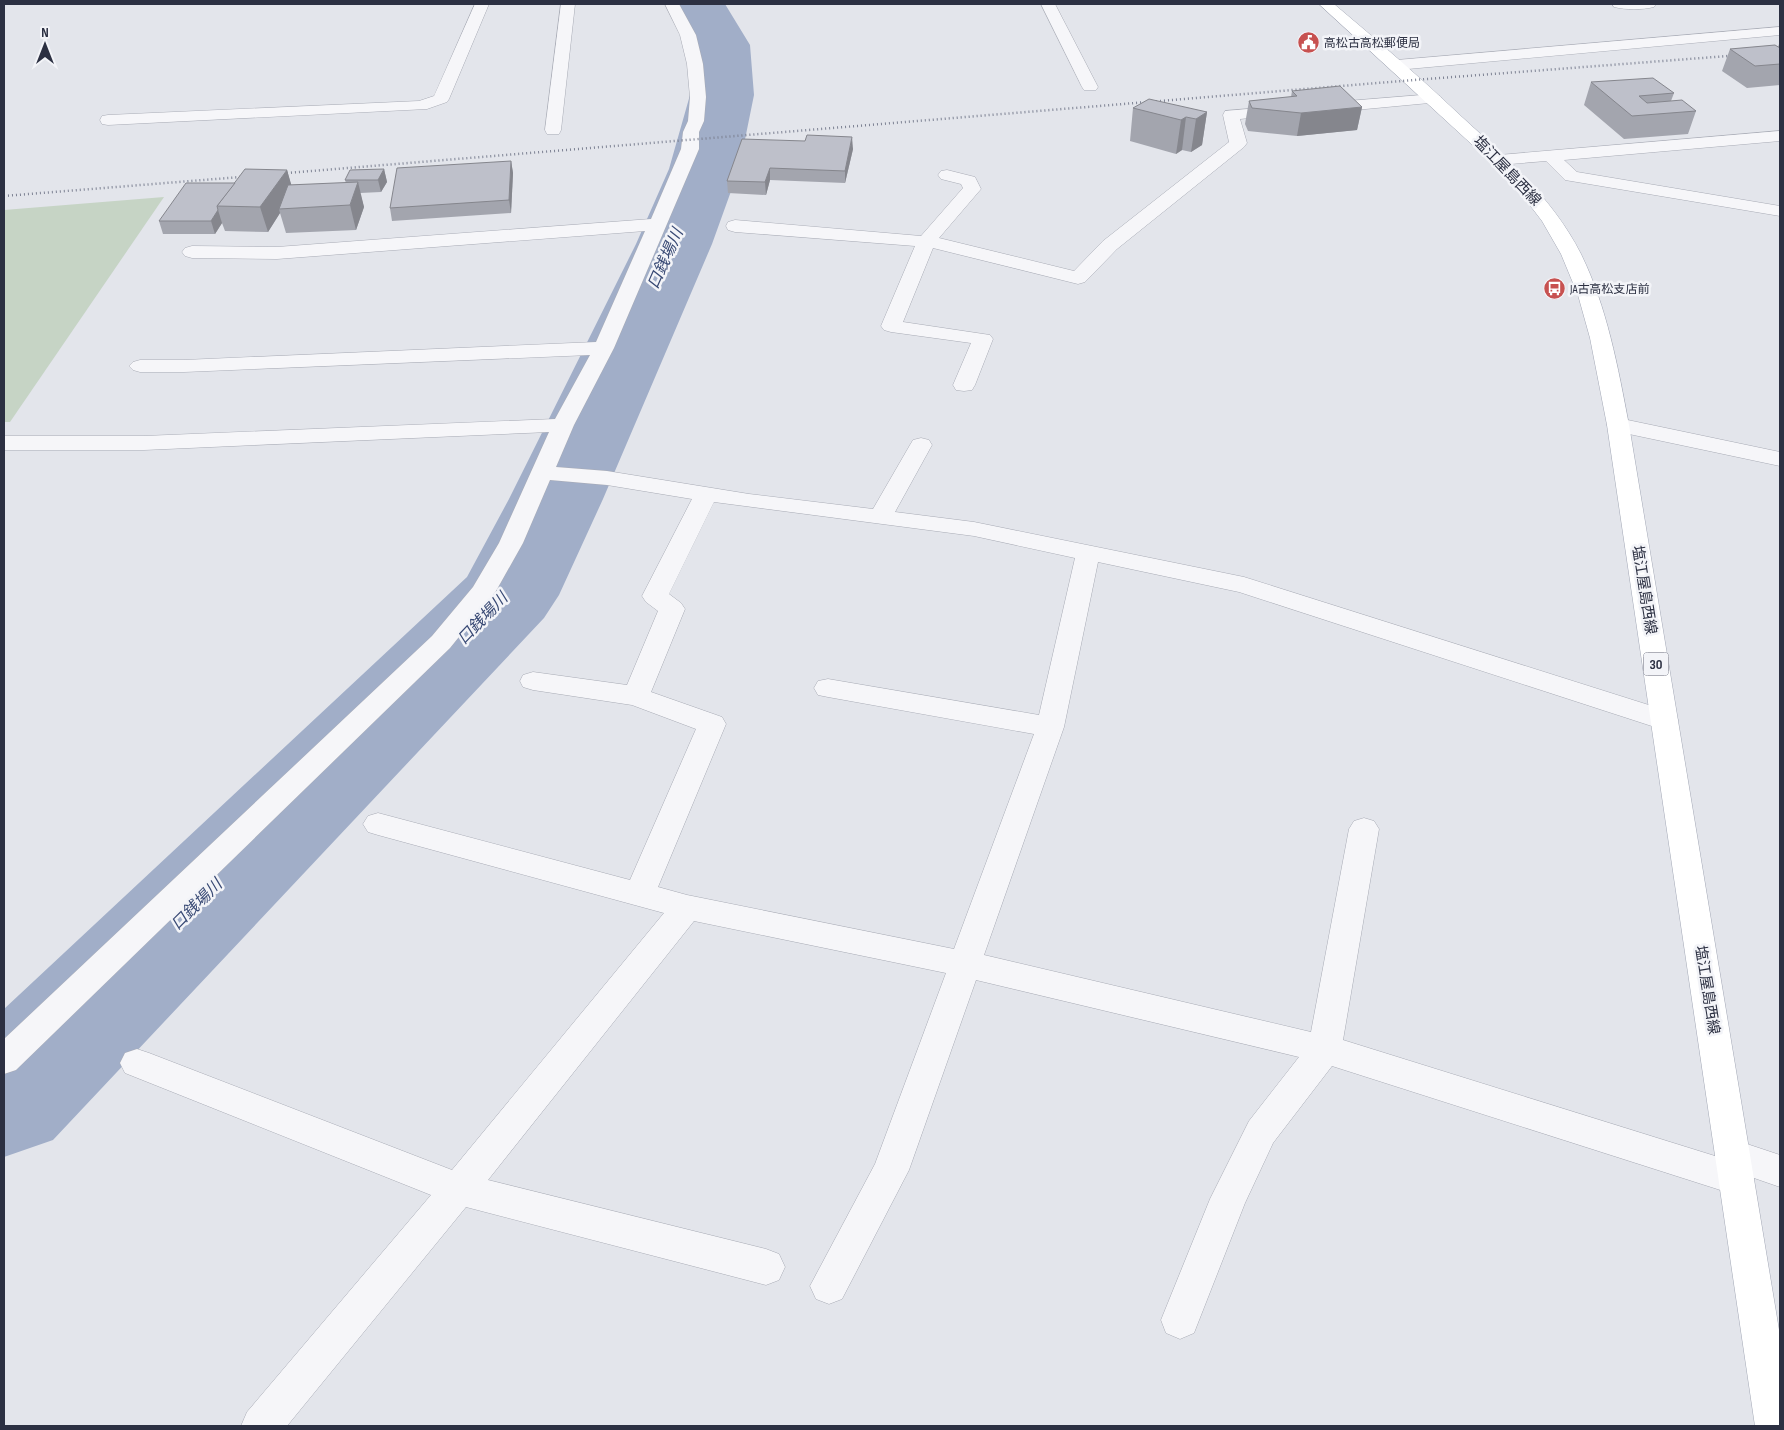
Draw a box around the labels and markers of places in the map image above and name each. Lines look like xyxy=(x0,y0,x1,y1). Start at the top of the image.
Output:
public building icon: 高松古高松郵便局 xyxy=(1296,31,1320,55)
place label: 高松古高松郵便局 xyxy=(1324,36,1420,51)
bus stop icon: JA古高松支店前 xyxy=(1542,277,1566,301)
place label: JA古高松支店前 xyxy=(1569,282,1650,297)

